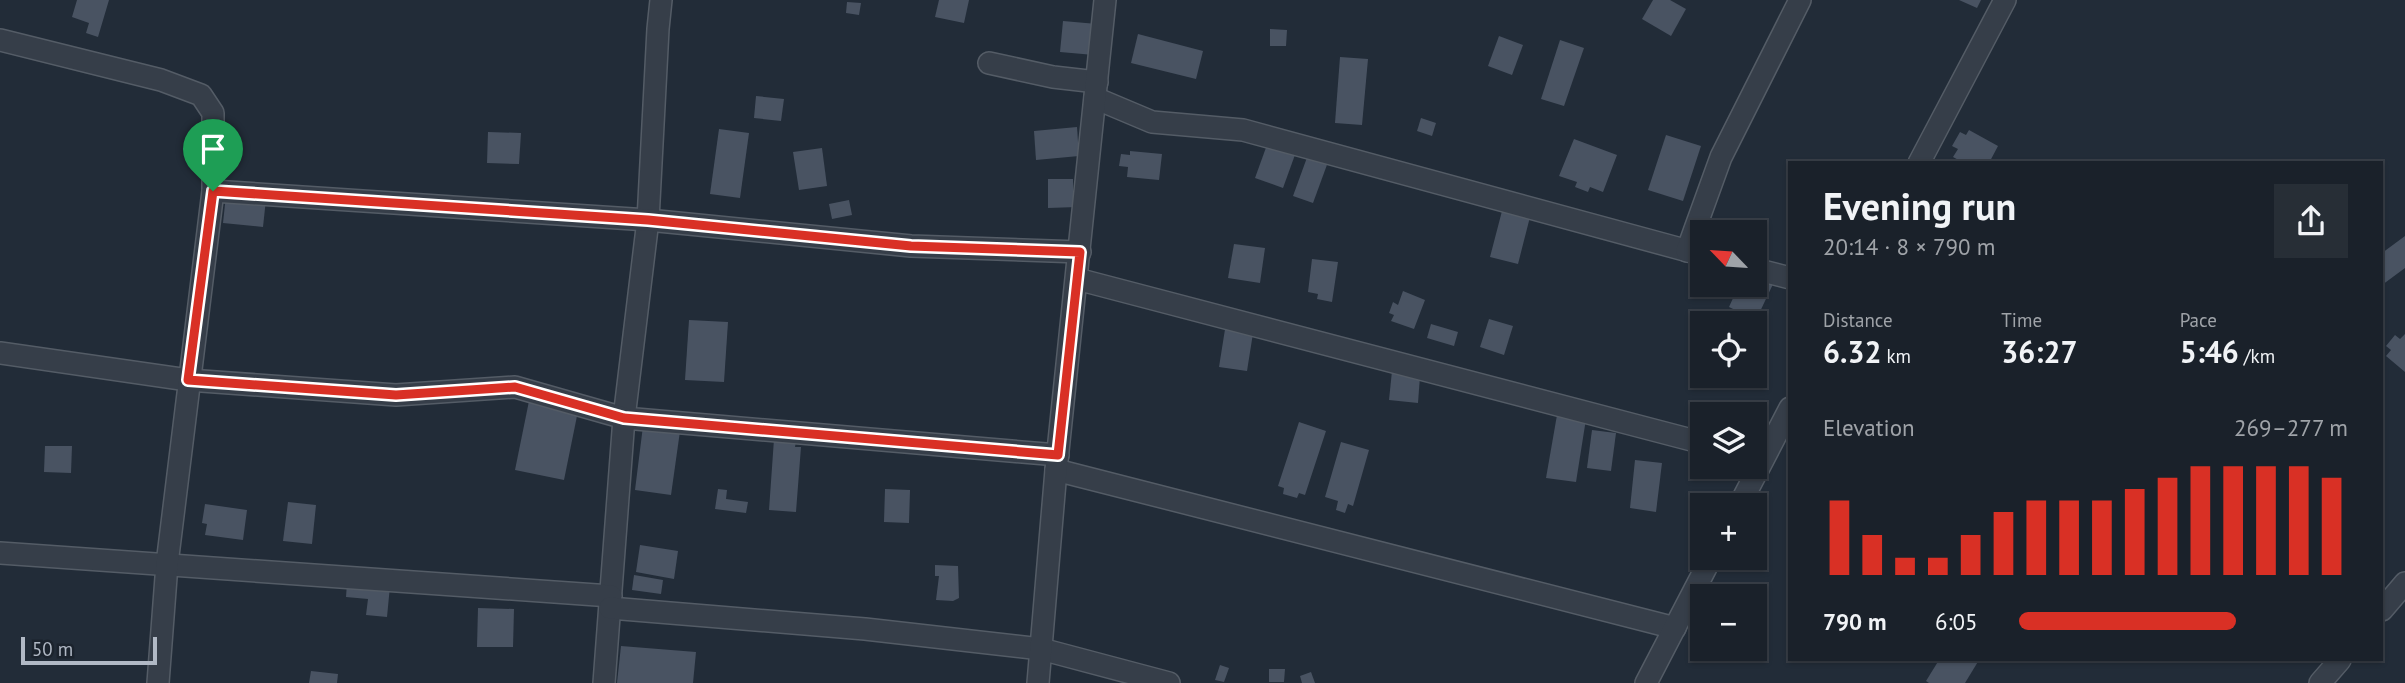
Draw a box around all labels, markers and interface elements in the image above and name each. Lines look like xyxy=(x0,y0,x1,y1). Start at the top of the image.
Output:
pin xyxy=(183,119,243,191)
icon: arrive xyxy=(194,130,232,168)
text: Evening run xyxy=(1823,181,2016,230)
button: share xyxy=(2274,184,2348,258)
north arrow xyxy=(1690,220,1768,298)
map controls xyxy=(1690,220,1767,661)
text: 20:14 · 8 × 790 m xyxy=(1823,232,1995,261)
text: Distance xyxy=(1823,308,1893,332)
text: Time xyxy=(2001,308,2042,332)
text: Pace xyxy=(2180,308,2217,332)
button: locate xyxy=(1690,311,1767,388)
text: 6.32 xyxy=(1823,332,1881,371)
text: 36:27 xyxy=(2001,332,2077,371)
text: 5:46 xyxy=(2180,332,2239,371)
text: km xyxy=(1881,344,1911,368)
text: /km xyxy=(2239,344,2275,368)
button: layers xyxy=(1690,402,1767,479)
text: Elevation xyxy=(1823,413,1915,442)
text: 269–277 m xyxy=(2234,413,2348,442)
button: + xyxy=(1690,493,1767,570)
button: − xyxy=(1690,584,1767,661)
text: 790 m xyxy=(1823,607,1886,636)
text: 6:05 xyxy=(1935,607,1978,636)
scale bar xyxy=(21,634,158,666)
text: 50 m xyxy=(32,637,73,661)

